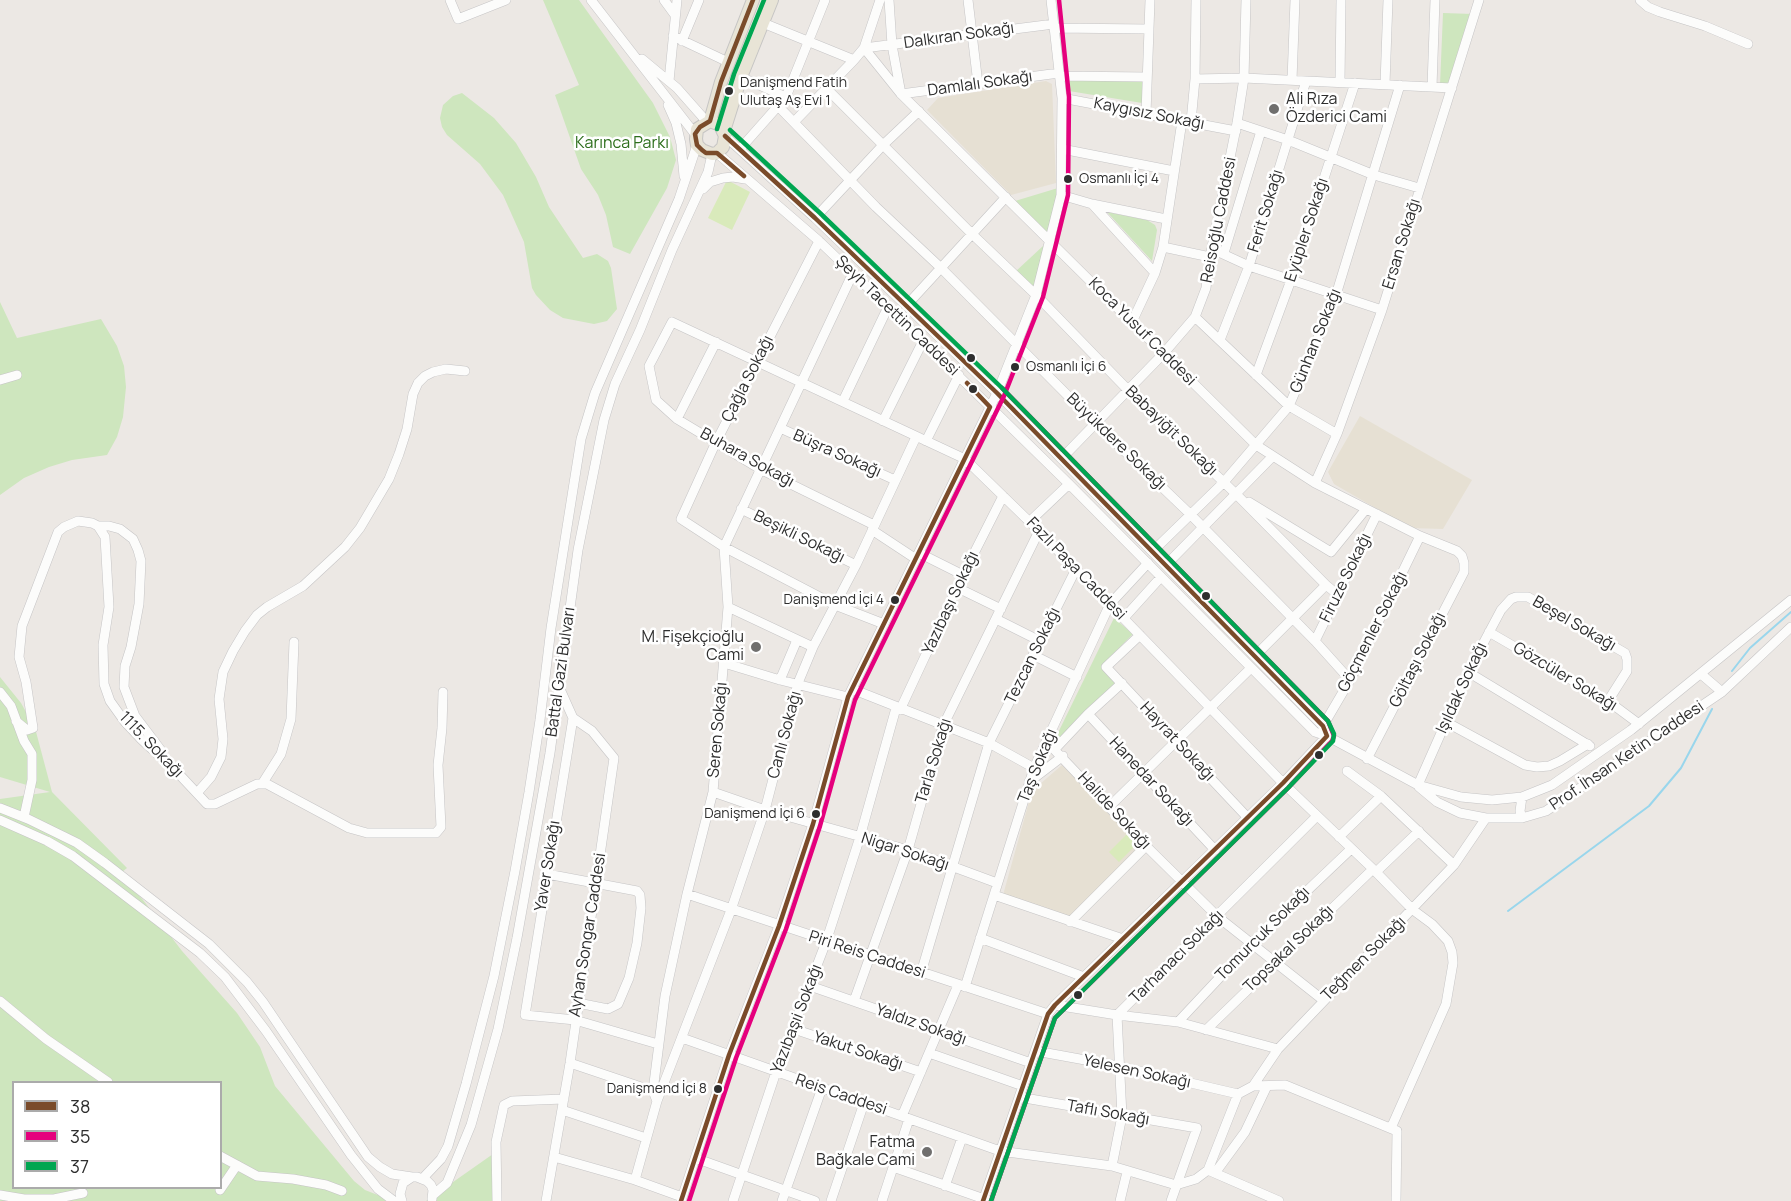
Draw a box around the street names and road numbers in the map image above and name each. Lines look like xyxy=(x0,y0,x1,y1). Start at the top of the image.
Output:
street label: Dalkıran Sokağı xyxy=(902,19,1016,53)
street label: Damlalı Sokağı xyxy=(926,67,1034,101)
street label: Kaygısız Sokağı xyxy=(1092,94,1206,134)
street label: Reisoğlu Caddesi xyxy=(1197,155,1241,285)
street label: Ferit Sokağı xyxy=(1244,167,1288,255)
street label: Eyüpler Sokağı xyxy=(1281,176,1333,284)
street label: Ersan Sokağı xyxy=(1379,196,1425,292)
street label: Şeyh Tacettin Caddesi xyxy=(831,252,963,380)
street label: Koca Yusuf Caddesi xyxy=(1084,274,1200,390)
street label: Günhan Sokağı xyxy=(1286,286,1346,396)
street label: Çağla Sokağı xyxy=(718,332,778,426)
street label: Babayiğit Sokağı xyxy=(1121,382,1221,480)
street label: Büyükdere Sokağı xyxy=(1062,389,1170,495)
street label: Buhara Sokağı xyxy=(697,424,797,492)
street label: Büşra Sokağı xyxy=(790,426,884,482)
street label: Beşikli Sokağı xyxy=(750,507,848,567)
street label: Fazlı Paşa Caddesi xyxy=(1022,514,1130,624)
street label: Firuze Sokağı xyxy=(1316,530,1376,626)
street label: Yazıbaşı Sokağı xyxy=(919,548,983,658)
street label: Göçmenler Sokağı xyxy=(1334,568,1412,696)
street label: Beşel Sokağı xyxy=(1529,592,1619,656)
street label: Tezcan Sokağı xyxy=(1001,605,1065,707)
street label: Battal Gazi Bulvarı xyxy=(542,606,580,738)
street label: Göltaşı Sokağı xyxy=(1386,609,1450,711)
street label: Gözcüler Sokağı xyxy=(1509,638,1621,716)
street label: Işıldak Sokağı xyxy=(1432,639,1492,737)
street label: Seren Sokağı xyxy=(704,681,732,779)
street label: Canlı Sokağı xyxy=(764,689,806,781)
street label: Prof. İhsan Ketin Caddesi xyxy=(1546,697,1708,815)
street label: Hayrat Sokağı xyxy=(1136,698,1218,786)
street label: 1115. Sokağı xyxy=(115,708,187,782)
street label: Tarla Sokağı xyxy=(912,716,956,806)
street label: Taş Sokağı xyxy=(1014,726,1062,806)
street label: Hanedar Sokağı xyxy=(1105,733,1197,831)
street label: Halide Sokağı xyxy=(1073,768,1155,854)
street label: Yaver Sokağı xyxy=(531,819,565,913)
street label: Nigar Sokağı xyxy=(859,829,951,875)
street label: Ayhan Songar Caddesi xyxy=(566,852,610,1018)
street label: Tomurcuk Sokağı xyxy=(1212,883,1314,985)
street label: Topsakal Sokağı xyxy=(1240,901,1338,997)
street label: Tarhanacı Sokağı xyxy=(1126,906,1228,1008)
street label: Teğmen Sokağı xyxy=(1318,913,1410,1005)
street label: Piri Reis Caddesi xyxy=(806,927,928,983)
street label: Yazıbaşıi Sokağı xyxy=(767,962,827,1076)
street label: Yaldız Sokağı xyxy=(873,1001,969,1049)
street label: Yakut Sokağı xyxy=(811,1028,905,1074)
street label: Yelesen Sokağı xyxy=(1081,1051,1193,1093)
street label: Reis Caddesi xyxy=(793,1070,889,1120)
street label: Taflı Sokağı xyxy=(1065,1096,1151,1130)

